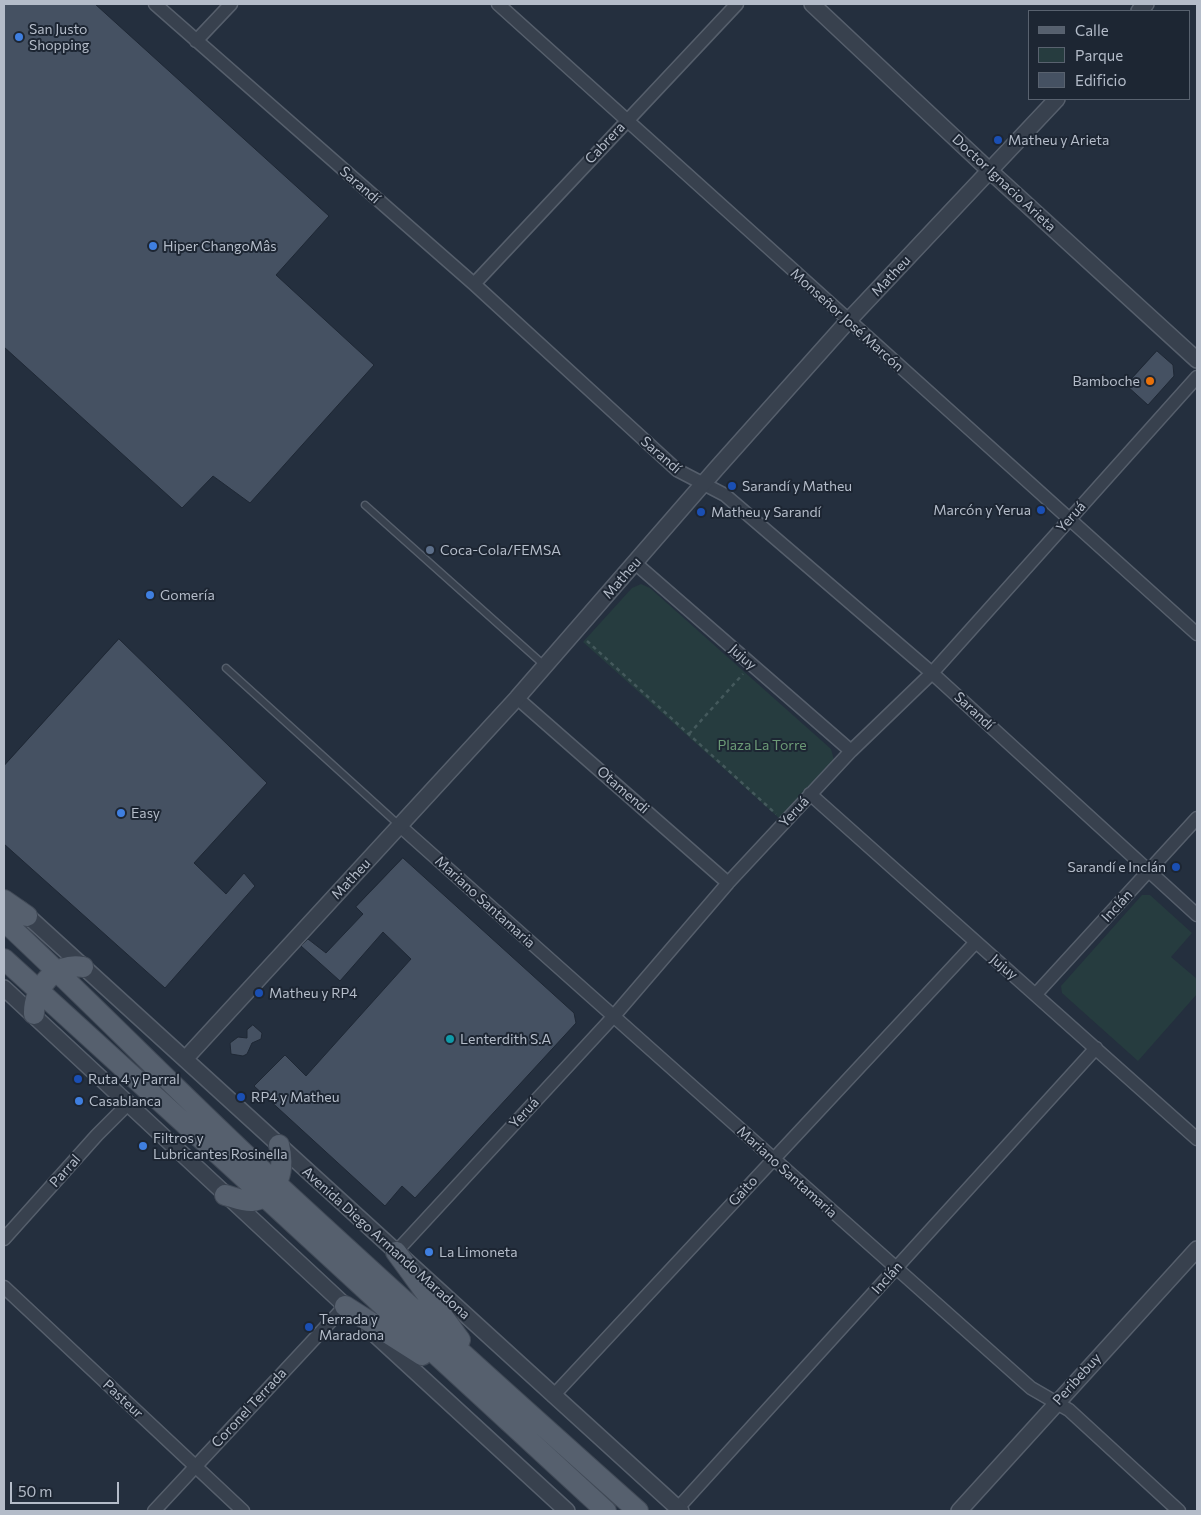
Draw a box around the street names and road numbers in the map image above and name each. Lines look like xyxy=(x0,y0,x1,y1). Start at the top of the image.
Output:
street label: Cabrera xyxy=(582,119,628,167)
street label: Doctor Ignacio Arieta xyxy=(949,131,1059,235)
street label: Sarandí xyxy=(336,163,384,207)
street label: Matheu xyxy=(868,252,914,300)
street label: Monseñor José Marcón xyxy=(787,265,907,375)
street label: Sarandí xyxy=(637,433,685,477)
street label: Yeruá xyxy=(1053,498,1089,536)
street label: Matheu xyxy=(599,554,645,602)
street label: Jujuy xyxy=(726,641,760,673)
street label: Sarandí xyxy=(951,688,997,734)
street label: Otamendi xyxy=(593,763,653,817)
street label: Yeruá xyxy=(776,793,812,831)
street label: Mariano Santamaria xyxy=(432,853,538,951)
street label: Matheu xyxy=(328,855,374,903)
street label: Inclán xyxy=(1098,886,1136,926)
street label: Jujuy xyxy=(987,951,1021,983)
street label: Yeruá xyxy=(506,1094,542,1132)
street label: Mariano Santamaria xyxy=(734,1123,840,1221)
street label: Parral xyxy=(46,1151,84,1191)
street label: Avenida Diego Armando Maradona xyxy=(299,1163,473,1323)
street label: Gaito xyxy=(725,1172,761,1210)
street label: Inclán xyxy=(868,1258,906,1298)
street label: Peribebuy xyxy=(1049,1350,1105,1408)
street label: Coronel Terrada xyxy=(208,1365,290,1451)
street label: Pasteur xyxy=(99,1376,147,1422)

